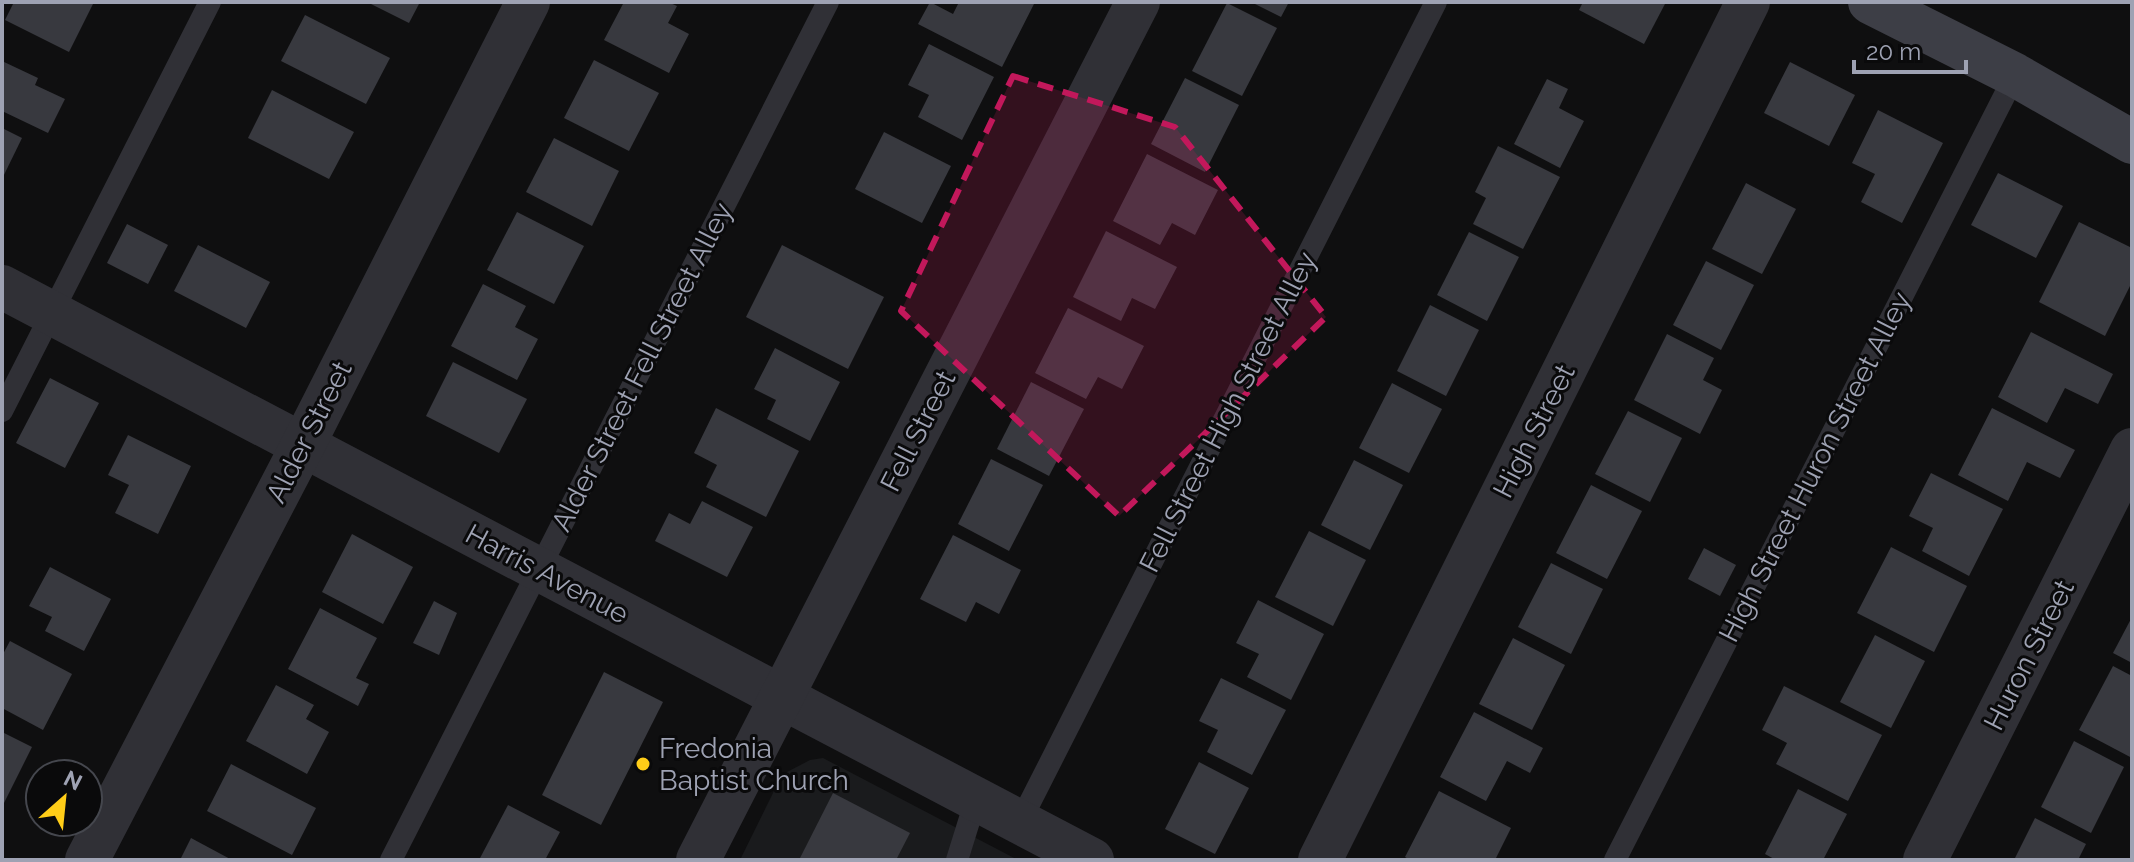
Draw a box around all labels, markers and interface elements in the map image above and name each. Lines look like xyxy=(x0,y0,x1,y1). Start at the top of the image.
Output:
scale bar xyxy=(1854,24,1966,74)
text: 20 m xyxy=(1866,37,1921,66)
street label: Alder Street Fell Street Alley xyxy=(545,197,739,537)
street label: Fell Street High Street Alley xyxy=(1133,246,1323,578)
street label: High Street Huron Street Alley xyxy=(1712,286,1918,648)
street label: Alder Street xyxy=(259,355,359,508)
street label: High Street xyxy=(1486,358,1582,503)
street label: Fell Street xyxy=(874,365,963,497)
street label: Harris Avenue xyxy=(460,517,634,631)
street label: Huron Street xyxy=(1977,574,2081,736)
place label: Fredonia Baptist Church xyxy=(659,732,849,797)
marker: Fredonia Baptist Church xyxy=(634,755,652,773)
north arrow xyxy=(24,758,104,838)
text: N xyxy=(60,765,86,796)

